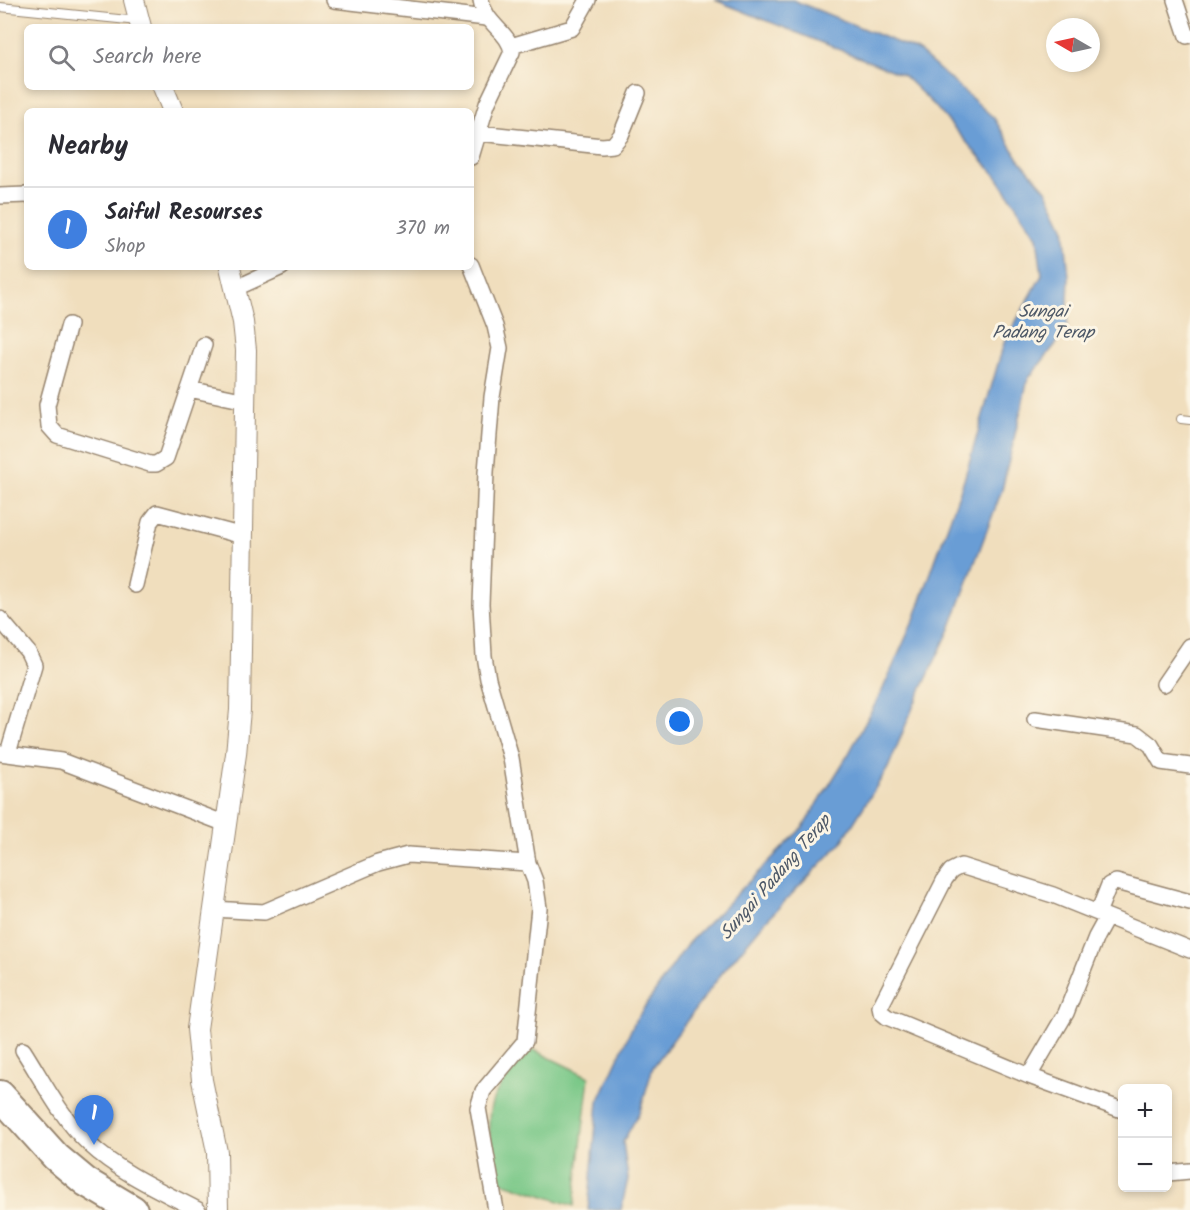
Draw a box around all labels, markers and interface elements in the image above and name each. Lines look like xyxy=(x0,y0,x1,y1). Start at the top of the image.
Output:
north arrow xyxy=(1046,18,1100,72)
search box xyxy=(24,24,474,90)
text: Search here xyxy=(93,40,201,75)
icon: search xyxy=(45,41,78,74)
text: Nearby xyxy=(48,126,128,168)
text: Saiful Resourses xyxy=(105,196,263,231)
text: 1 xyxy=(64,213,71,245)
text: 370 m xyxy=(395,213,450,245)
text: Shop xyxy=(105,231,145,263)
water label: Sungai Padang Terap xyxy=(992,298,1096,348)
your location xyxy=(665,707,694,736)
water label: Sungai Padang Terap xyxy=(713,807,840,947)
map controls xyxy=(1118,1084,1172,1192)
button: + xyxy=(1118,1084,1172,1138)
pin: 1 xyxy=(74,1096,113,1145)
button: − xyxy=(1118,1138,1172,1192)

